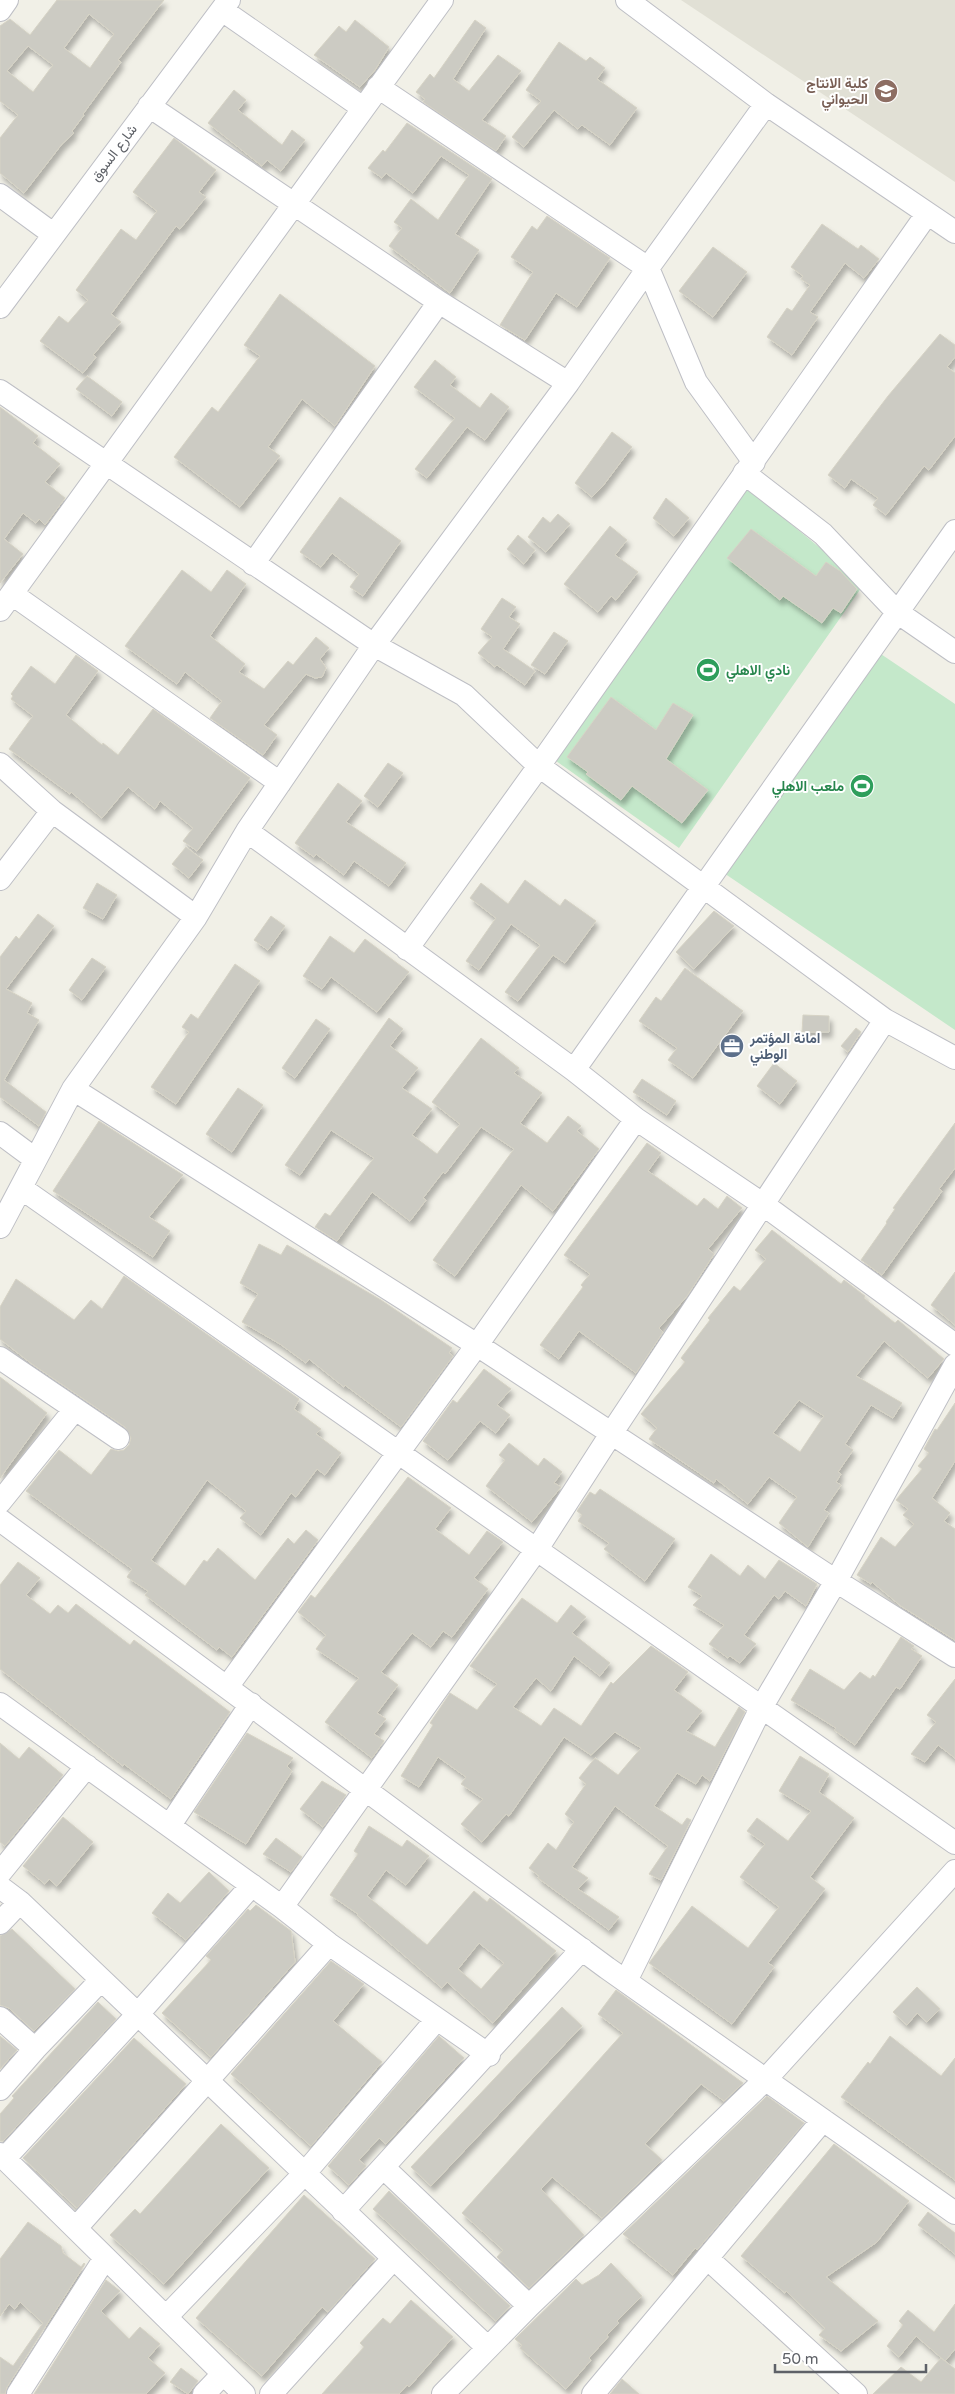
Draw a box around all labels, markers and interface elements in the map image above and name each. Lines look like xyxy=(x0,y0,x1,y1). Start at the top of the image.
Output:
place label: كلية الانتاج الحيواني xyxy=(806,75,868,111)
school or university icon: كلية الانتاج الحيواني xyxy=(873,78,899,104)
street label: شارع السوق xyxy=(87,121,142,186)
sports icon: نادي الاهلي xyxy=(695,657,721,683)
place label: نادي الاهلي xyxy=(726,662,790,682)
sports icon: ملعب الاهلي xyxy=(849,773,875,799)
place label: ملعب الاهلي xyxy=(772,778,844,798)
place label: امانة المؤتمر الوطني xyxy=(749,1030,820,1066)
office icon: امانة المؤتمر الوطني xyxy=(719,1033,745,1059)
scale bar xyxy=(775,2342,926,2374)
text: 50 m xyxy=(782,2350,819,2368)

